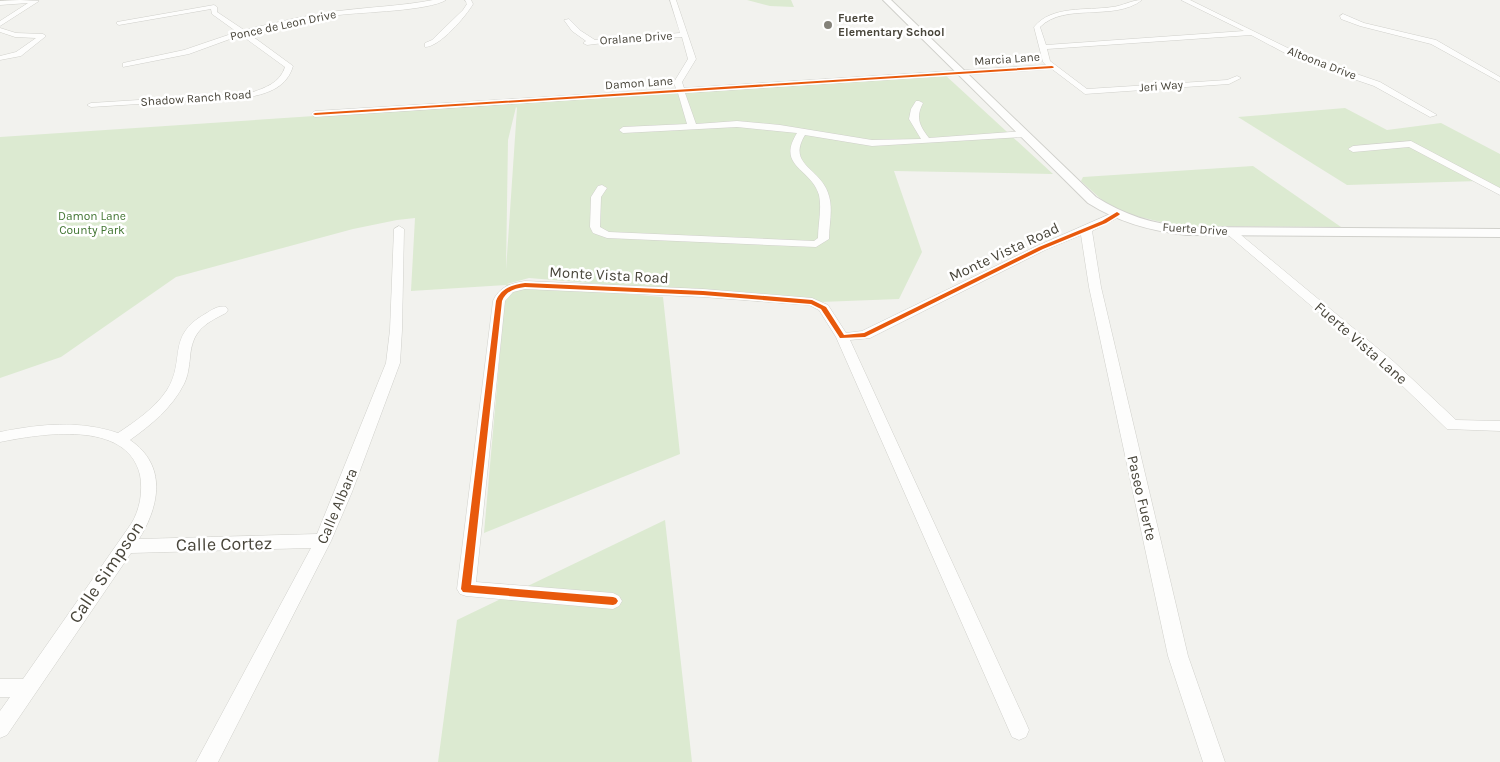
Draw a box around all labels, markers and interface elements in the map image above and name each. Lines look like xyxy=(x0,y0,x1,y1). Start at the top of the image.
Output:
street label: Ponce de Leon Drive xyxy=(229,7,337,43)
place label: Fuerte Elementary School xyxy=(838,11,945,39)
marker: Fuerte Elementary School xyxy=(822,19,834,31)
street label: Oralane Drive xyxy=(599,28,673,48)
street label: Altoona Drive xyxy=(1286,43,1358,83)
street label: Marcia Lane xyxy=(974,50,1040,68)
street label: Damon Lane xyxy=(605,74,673,92)
street label: Jeri Way xyxy=(1138,77,1184,95)
street label: Shadow Ranch Road xyxy=(140,87,252,109)
park label: Damon Lane County Park xyxy=(58,209,126,237)
street label: Monte Vista Road xyxy=(946,219,1062,285)
street label: Fuerte Drive xyxy=(1162,220,1228,238)
street label: Monte Vista Road xyxy=(549,263,669,287)
street label: Fuerte Vista Lane xyxy=(1311,298,1411,388)
street label: Paseo Fuerte xyxy=(1123,454,1161,542)
street label: Calle Albara xyxy=(313,465,361,547)
street label: Calle Simpson xyxy=(64,517,148,627)
street label: Calle Cortez xyxy=(176,532,272,556)

